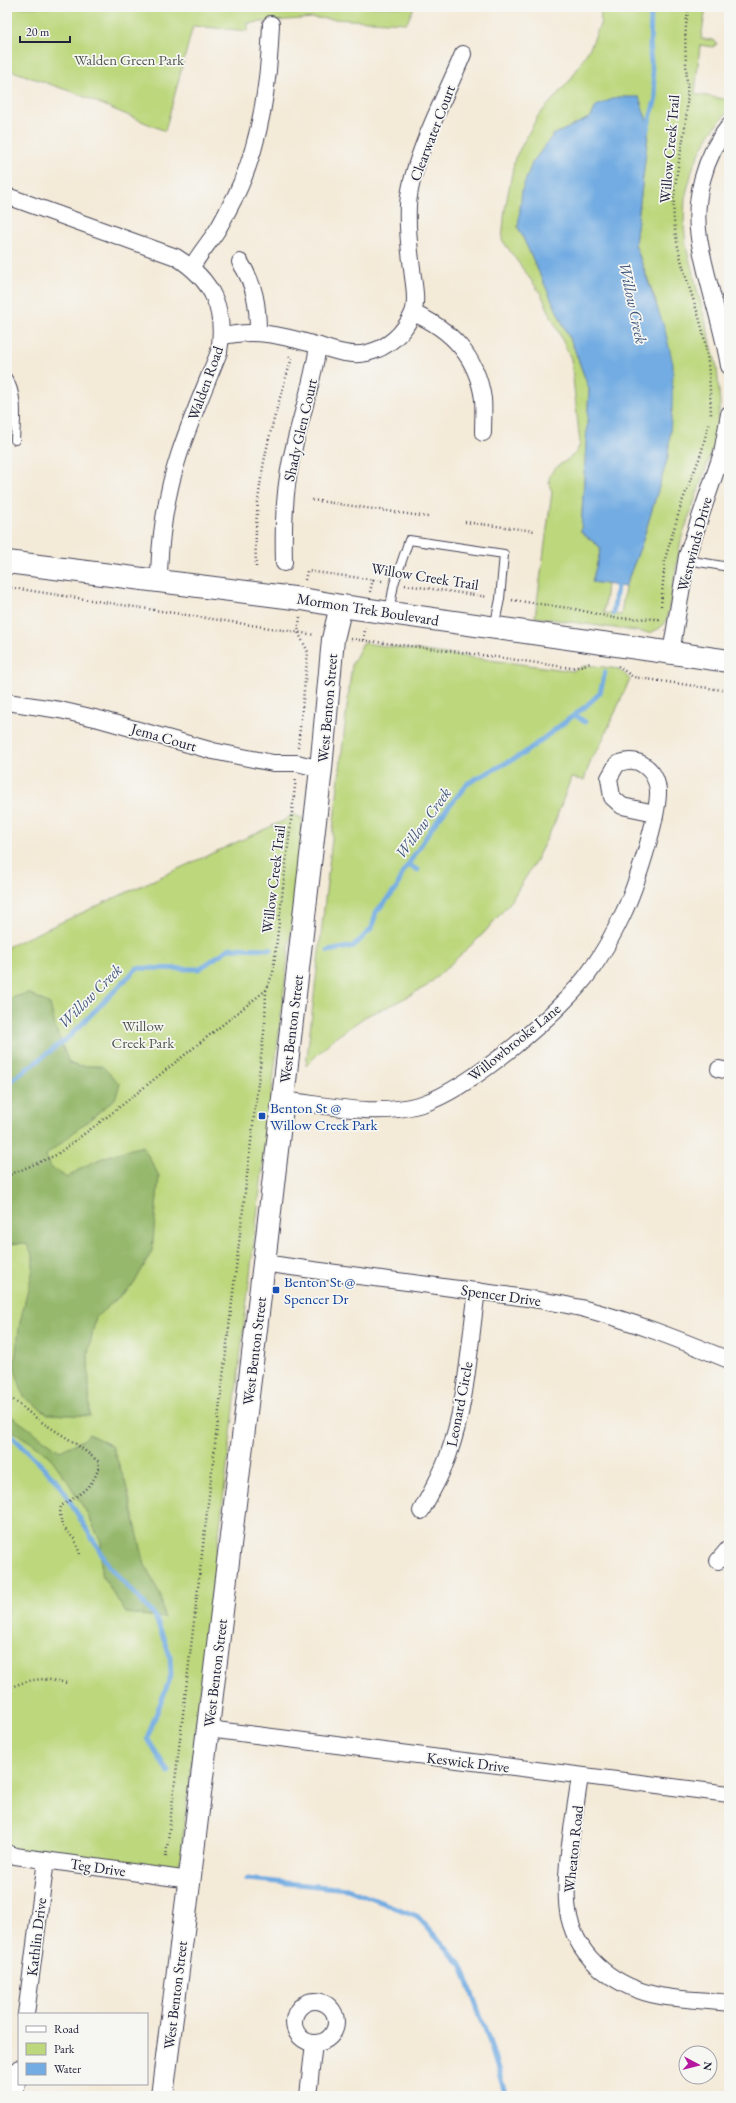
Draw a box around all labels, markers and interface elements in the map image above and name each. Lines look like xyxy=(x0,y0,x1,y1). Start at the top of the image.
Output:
scale bar xyxy=(20,18,70,44)
text: 20 m xyxy=(26,24,50,40)
park label: Walden Green Park xyxy=(74,50,185,69)
street label: Clearwater Court xyxy=(405,82,459,184)
street label: Willow Creek Trail xyxy=(655,94,683,204)
water label: Willow Creek xyxy=(614,260,652,347)
street label: Walden Road xyxy=(183,343,227,423)
street label: Shady Glen Court xyxy=(279,377,321,483)
street label: Westwinds Drive xyxy=(672,495,716,593)
street label: Willow Creek Trail xyxy=(370,558,481,594)
street label: Mormon Trek Boulevard xyxy=(296,588,441,630)
street label: West Benton Street xyxy=(313,652,341,763)
street label: Jema Court xyxy=(127,718,199,755)
water label: Willow Creek xyxy=(390,783,456,863)
street label: Willow Creek Trail xyxy=(257,823,289,934)
water label: Willow Creek xyxy=(53,959,127,1033)
street label: West Benton Street xyxy=(275,973,307,1084)
street label: Willowbrooke Lane xyxy=(464,999,564,1085)
park label: Willow Creek Park xyxy=(112,1016,175,1052)
place label: Benton St @ Willow Creek Park xyxy=(270,1098,379,1134)
marker: Benton St @ Willow Creek Park xyxy=(257,1111,267,1121)
place label: Benton St @ Spencer Dr xyxy=(284,1272,356,1308)
street label: Spencer Drive xyxy=(460,1280,542,1310)
marker: Benton St @ Spencer Dr xyxy=(271,1285,281,1295)
street label: West Benton Street xyxy=(238,1295,270,1406)
street label: Leonard Circle xyxy=(441,1360,477,1448)
street label: West Benton Street xyxy=(199,1617,231,1728)
street label: Keswick Drive xyxy=(426,1748,511,1777)
street label: Wheaton Road xyxy=(559,1804,587,1894)
street label: Teg Drive xyxy=(69,1854,127,1880)
street label: Kathlin Drive xyxy=(22,1897,50,1977)
street label: West Benton Street xyxy=(159,1939,191,2050)
legend xyxy=(18,2013,148,2085)
text: Road xyxy=(54,2021,80,2037)
text: Park xyxy=(54,2041,75,2057)
north arrow xyxy=(678,2045,718,2085)
text: Water xyxy=(54,2061,81,2077)
text: N xyxy=(700,2061,715,2072)

